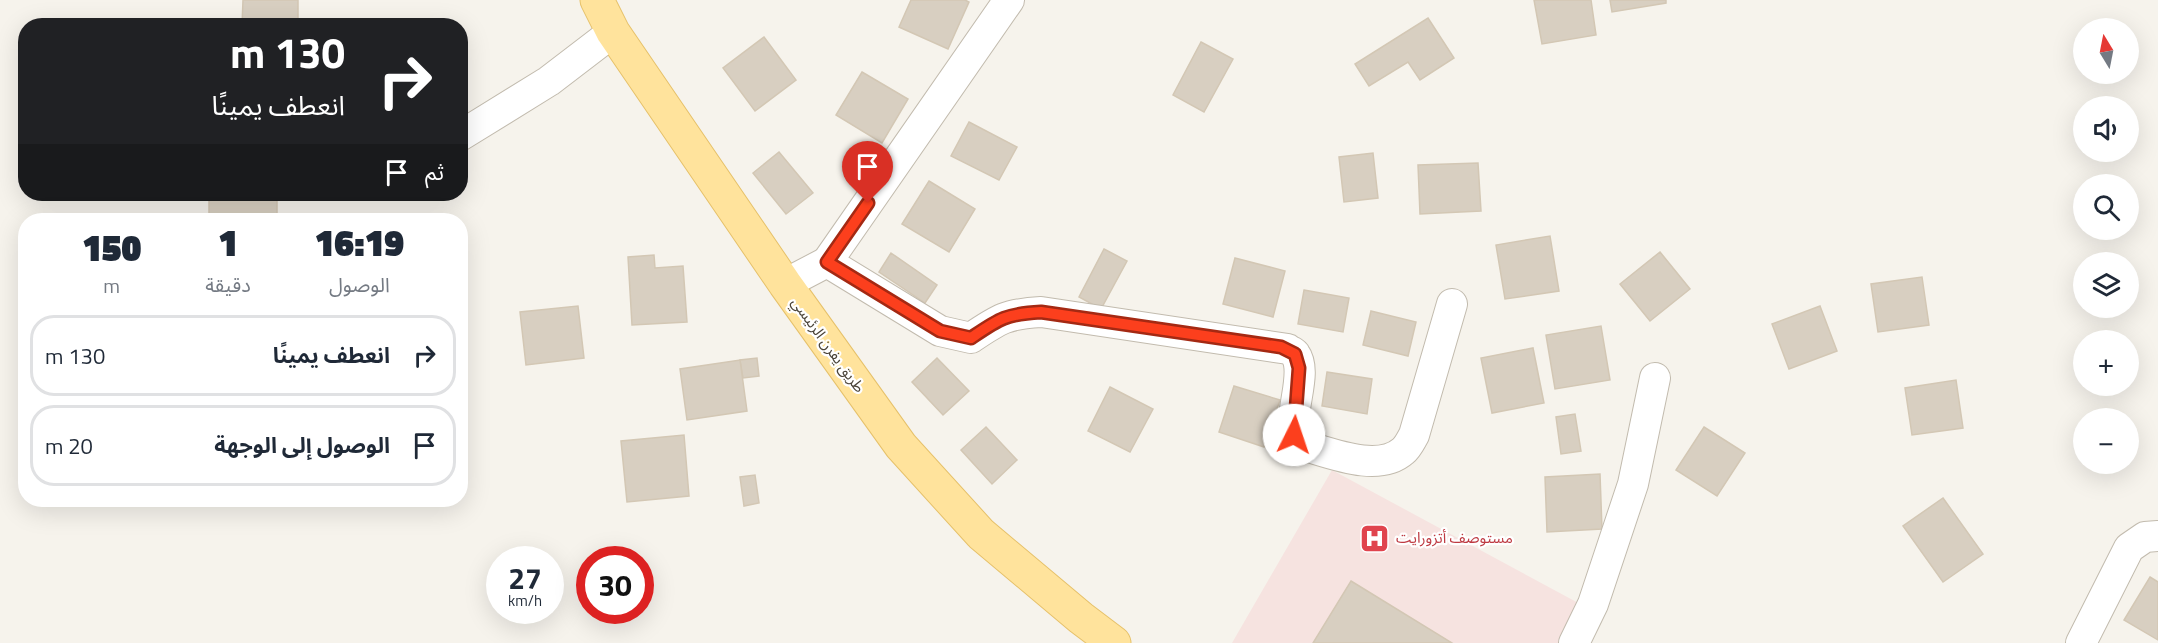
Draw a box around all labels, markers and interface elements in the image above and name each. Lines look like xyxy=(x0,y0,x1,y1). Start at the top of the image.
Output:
north arrow xyxy=(2073,18,2139,84)
map controls xyxy=(2073,18,2139,474)
text: 130 m xyxy=(230,20,345,84)
icon: right xyxy=(366,42,444,120)
text: انعطف يمينًا xyxy=(212,84,345,125)
button: sound xyxy=(2073,96,2139,162)
pin xyxy=(842,141,893,203)
icon: arrive xyxy=(851,150,884,183)
text: ثم xyxy=(425,155,444,189)
icon: arrive xyxy=(380,156,413,189)
button: search xyxy=(2073,174,2139,240)
text: 1 xyxy=(218,215,238,270)
text: 16:19 xyxy=(315,215,404,270)
text: 150 xyxy=(82,220,141,275)
button: layers xyxy=(2073,252,2139,318)
text: دقيقة xyxy=(205,269,251,300)
text: الوصول xyxy=(329,269,390,300)
text: m xyxy=(103,270,120,301)
street label: طريق يفرن الرئيسي xyxy=(785,292,871,398)
button: + xyxy=(2073,330,2139,396)
text: انعطف يمينًا xyxy=(273,338,390,372)
text: 130 m xyxy=(45,339,105,373)
icon: right xyxy=(408,339,441,372)
position arrow xyxy=(1262,403,1326,467)
button: − xyxy=(2073,408,2139,474)
text: الوصول إلى الوجهة xyxy=(214,428,390,462)
text: 20 m xyxy=(45,429,93,463)
icon: arrive xyxy=(408,429,441,462)
hospital icon: مستوصف أتزورايت xyxy=(1359,522,1391,554)
place label: مستوصف أتزورايت xyxy=(1396,526,1513,549)
speed limit sign: 30 xyxy=(576,546,654,624)
text: 27 xyxy=(508,555,542,601)
text: km/h xyxy=(508,589,542,612)

